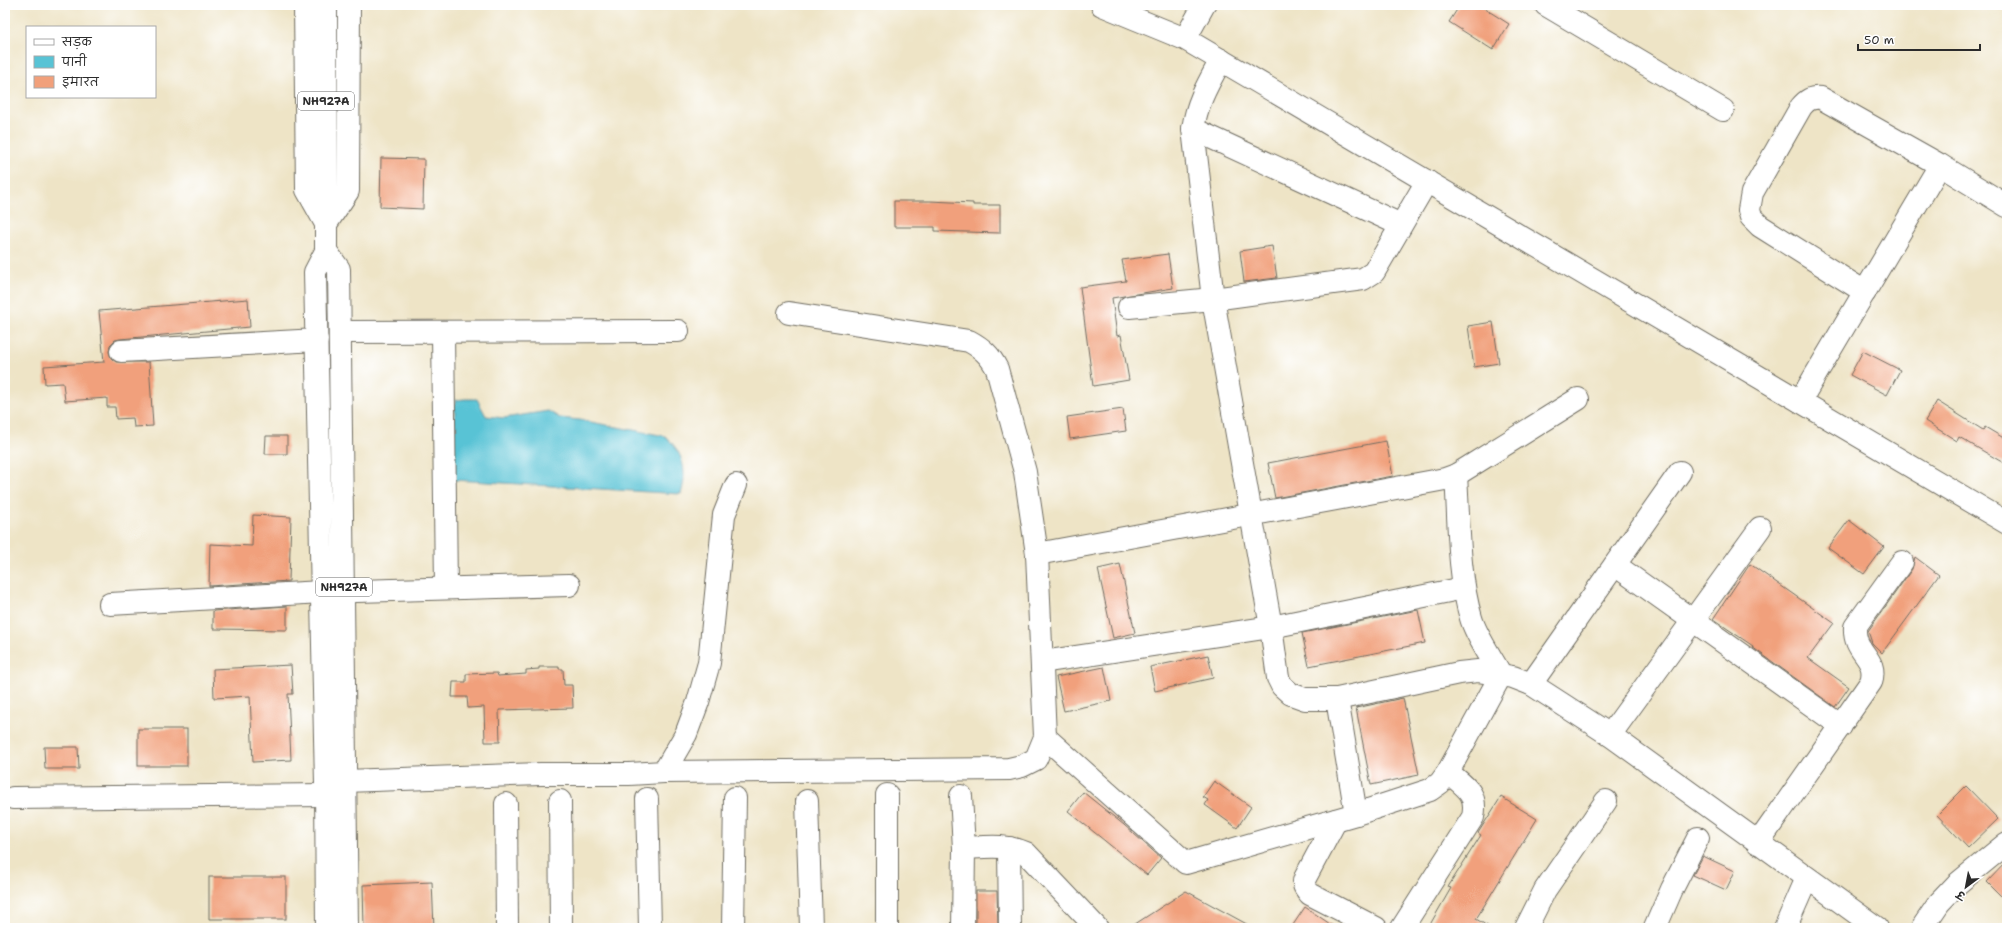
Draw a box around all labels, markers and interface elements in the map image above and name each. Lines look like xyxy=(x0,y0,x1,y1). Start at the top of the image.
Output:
legend xyxy=(26,26,156,98)
scale bar xyxy=(1858,26,1980,52)
text: 50 m xyxy=(1864,32,1894,48)
text: सड़क xyxy=(61,34,93,50)
text: पानी xyxy=(61,53,87,70)
text: इमारत xyxy=(62,74,100,90)
road number: NH927A xyxy=(298,92,354,110)
road number: NH927A xyxy=(316,578,372,596)
north arrow xyxy=(1946,867,1986,907)
text: उ xyxy=(1952,886,1969,904)

